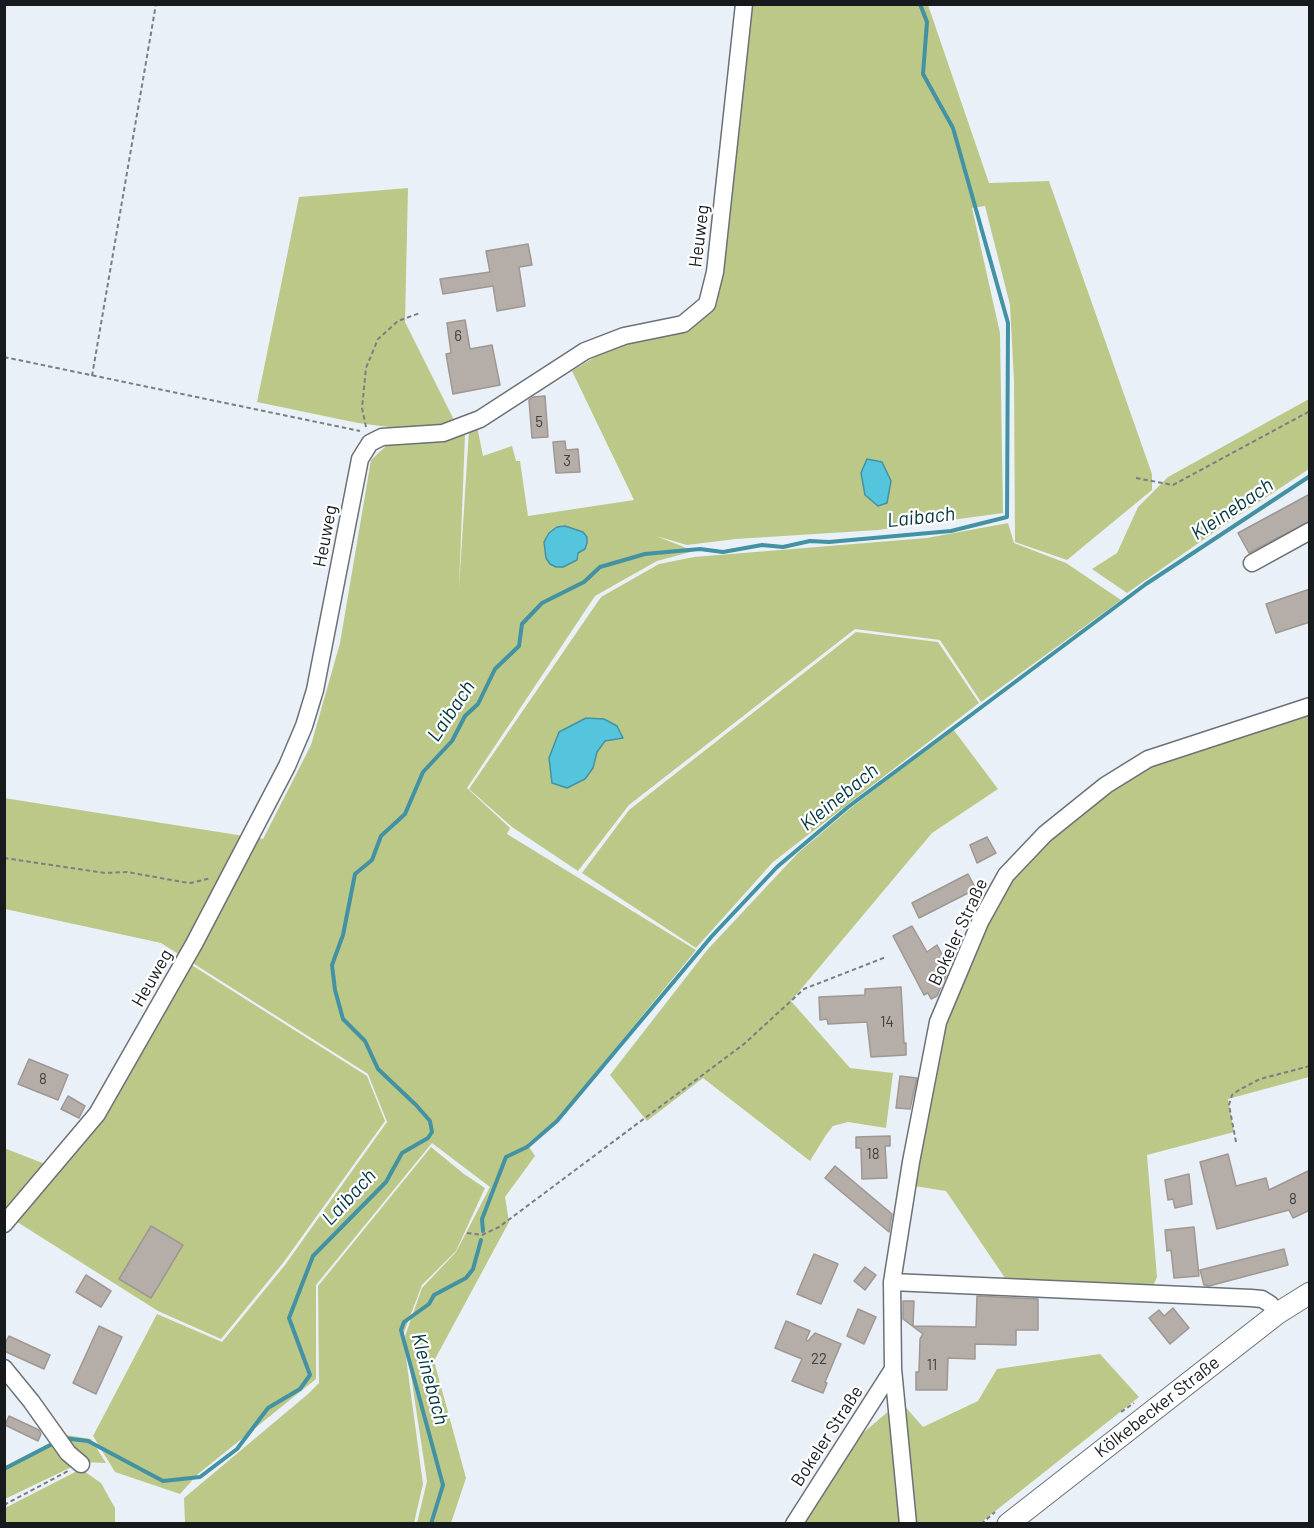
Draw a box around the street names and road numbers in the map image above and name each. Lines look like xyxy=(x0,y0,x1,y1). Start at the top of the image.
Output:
street label: Heuweg xyxy=(684,203,714,269)
street label: Heuweg xyxy=(308,503,342,569)
street label: Bokeler Straße xyxy=(924,875,992,989)
street label: Heuweg xyxy=(127,945,177,1011)
street label: Kölkebecker Straße xyxy=(1090,1352,1224,1462)
street label: Bokeler Straße xyxy=(786,1382,868,1490)

